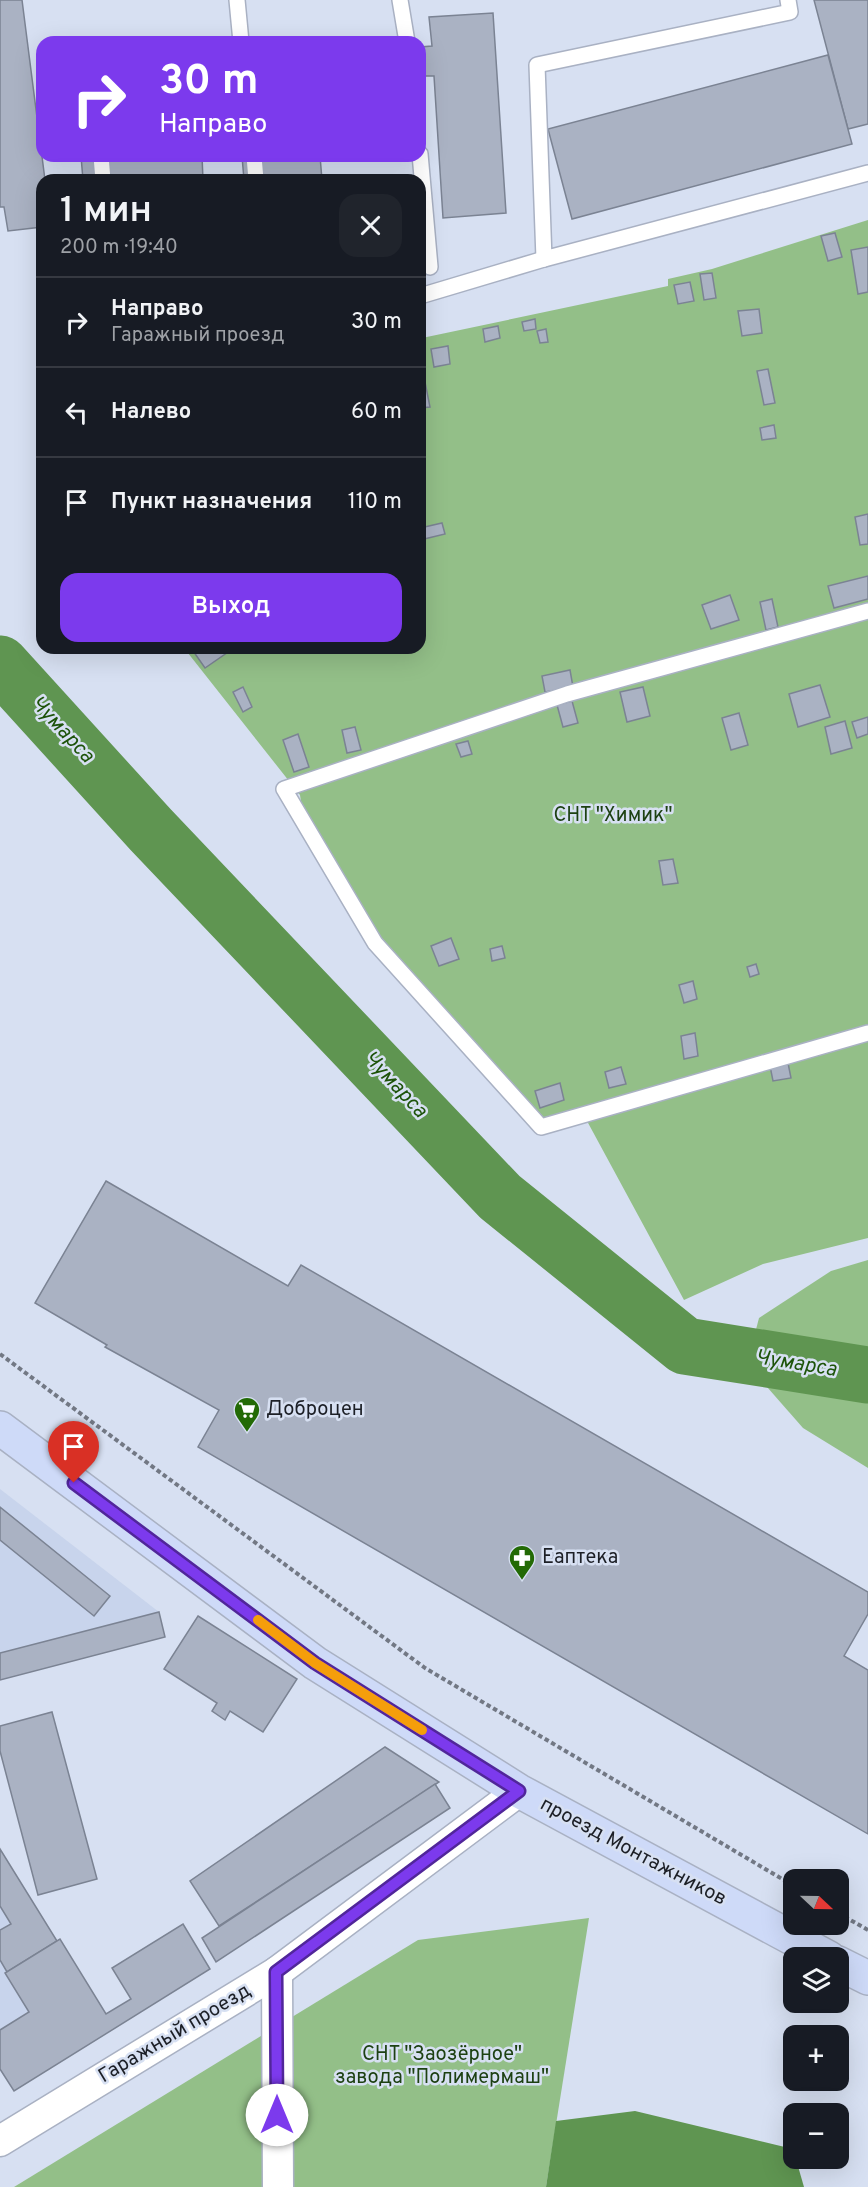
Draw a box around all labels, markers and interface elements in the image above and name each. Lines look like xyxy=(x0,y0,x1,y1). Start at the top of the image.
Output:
text: 30 m xyxy=(159,56,258,109)
icon: right xyxy=(60,60,138,138)
text: Направо xyxy=(159,108,267,142)
text: 1 мин xyxy=(60,189,152,235)
button: close xyxy=(339,194,402,257)
text: 200 m · 19:40 xyxy=(60,235,178,261)
text: Направо xyxy=(111,296,203,323)
icon: right xyxy=(60,306,93,339)
text: 30 m xyxy=(351,309,402,336)
text: Гаражный проезд xyxy=(111,323,285,349)
icon: left xyxy=(60,396,93,429)
text: Налево xyxy=(111,399,191,426)
text: 60 m xyxy=(351,399,402,426)
icon: arrive xyxy=(60,486,93,519)
text: Пункт назначения xyxy=(111,489,312,516)
text: 110 m xyxy=(348,489,402,516)
button: Выход xyxy=(60,573,402,642)
water label: Чумарса xyxy=(24,691,100,769)
park label: СНТ "Химик" xyxy=(553,803,673,829)
water label: Чумарса xyxy=(357,1046,433,1124)
water label: Чумарса xyxy=(753,1344,839,1384)
supermarket icon: Доброцен xyxy=(232,1395,262,1433)
place label: Доброцен xyxy=(266,1397,364,1423)
pin xyxy=(48,1421,99,1483)
icon: arrive xyxy=(57,1430,90,1463)
pharmacy icon: Еаптека xyxy=(507,1543,537,1581)
place label: Еаптека xyxy=(542,1545,618,1571)
street label: проезд Монтажников xyxy=(535,1792,731,1912)
north arrow xyxy=(783,1869,849,1935)
map controls xyxy=(783,1869,849,2169)
button: layers xyxy=(783,1947,849,2013)
street label: Гаражный проезд xyxy=(94,1978,256,2090)
button: + xyxy=(783,2025,849,2091)
park label: СНТ "Заозёрное" завода "Полимермаш" xyxy=(335,2042,549,2091)
position arrow xyxy=(245,2083,309,2147)
button: − xyxy=(783,2103,849,2169)

